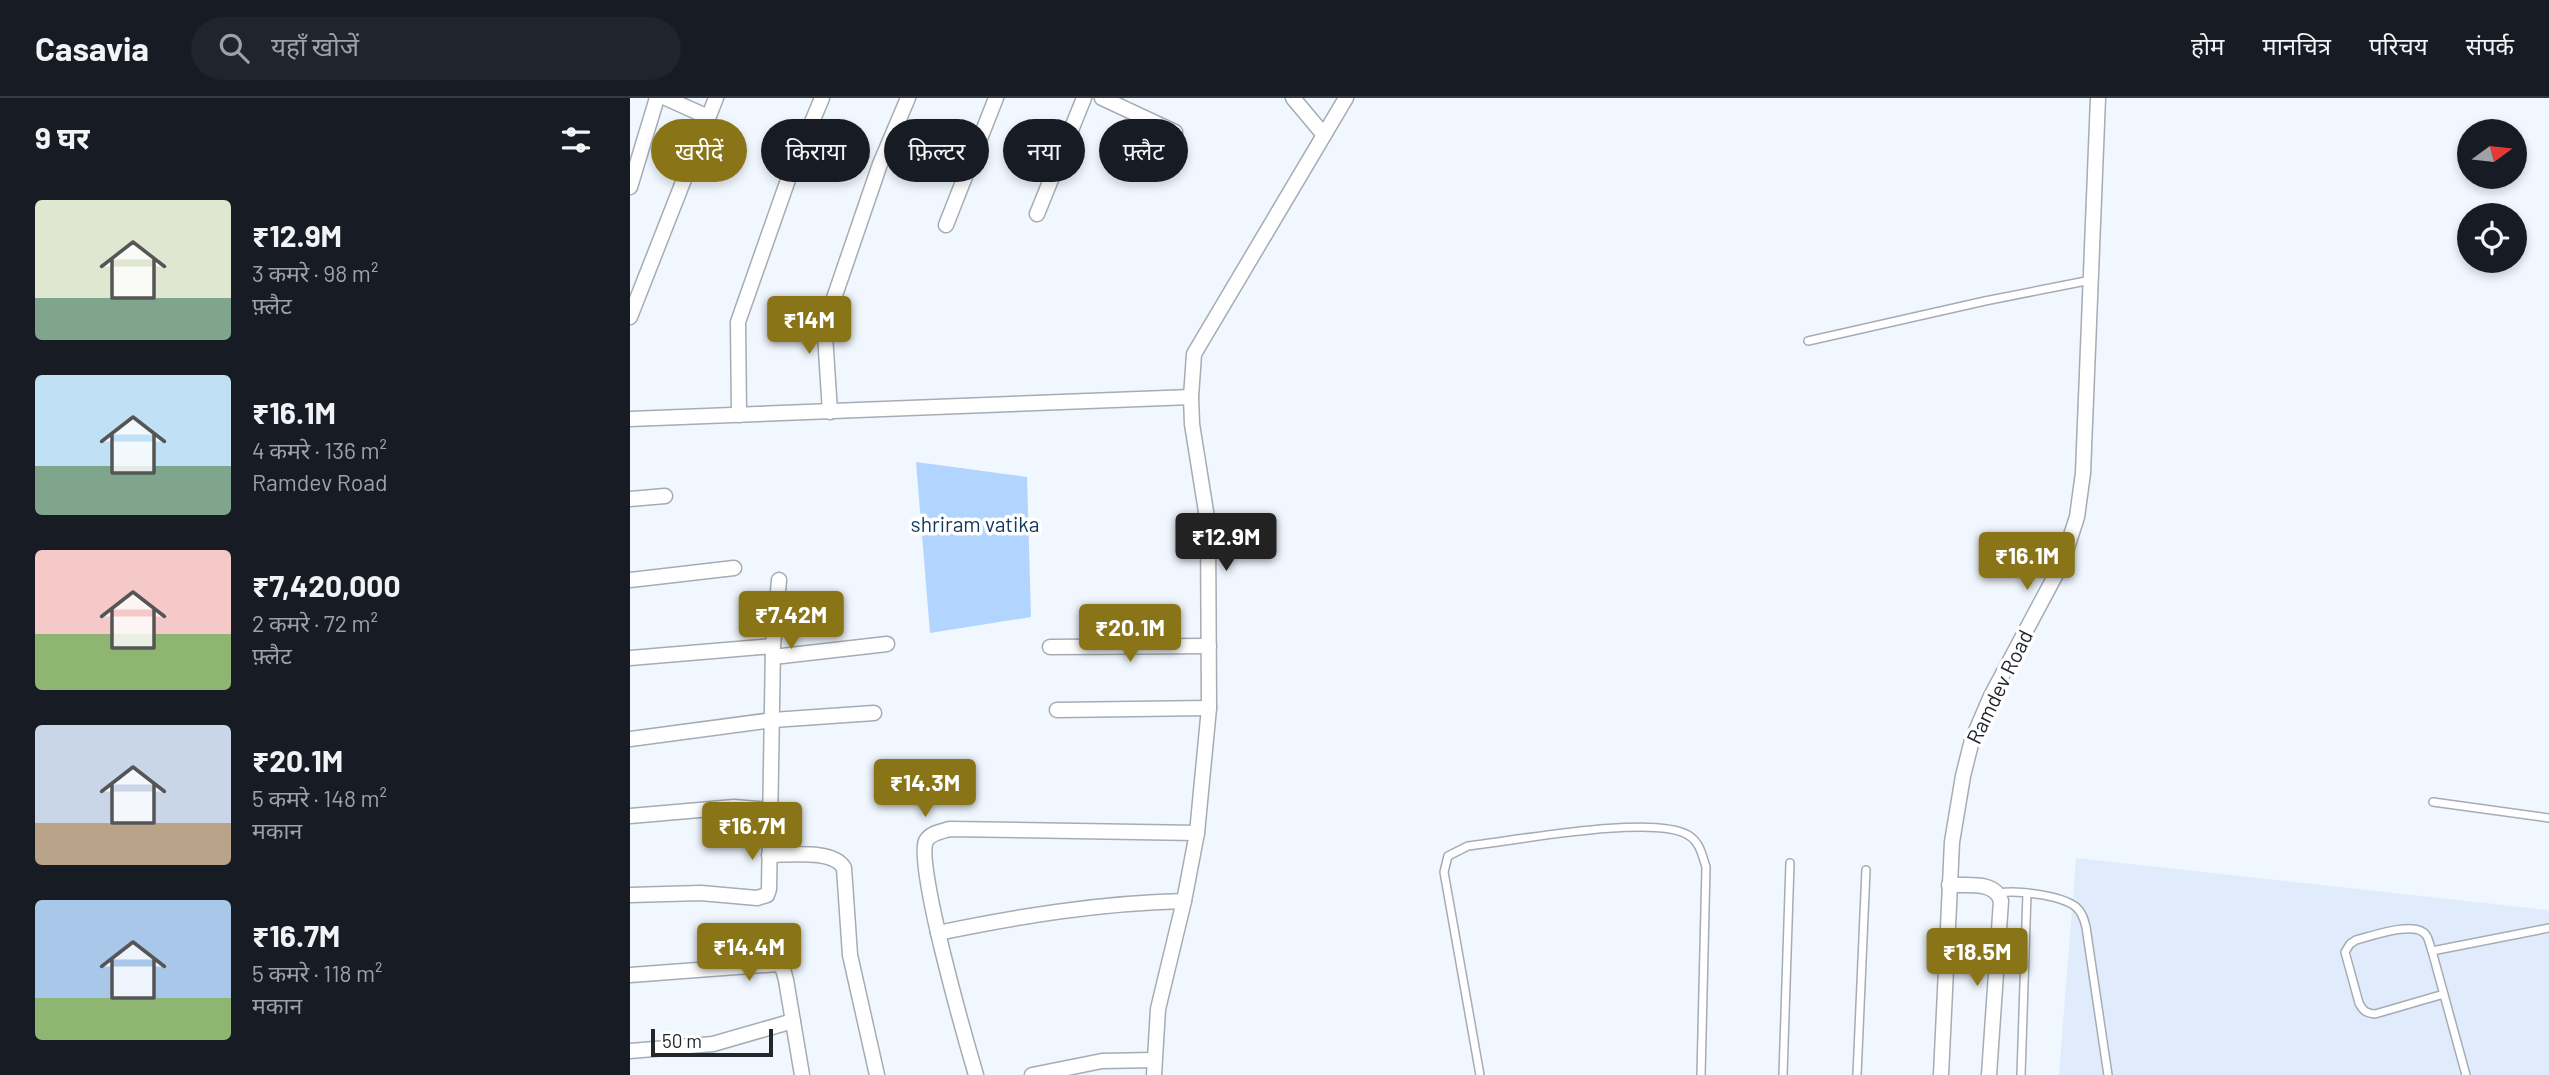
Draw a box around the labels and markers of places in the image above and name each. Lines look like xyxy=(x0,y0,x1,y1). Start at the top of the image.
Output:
pin: ₹14M xyxy=(768,296,850,356)
pin: ₹12.9M xyxy=(1169,514,1283,573)
pin: ₹16.1M xyxy=(1970,532,2084,592)
pin: ₹7.42M xyxy=(734,592,848,651)
pin: ₹20.1M xyxy=(1073,604,1187,664)
pin: ₹14.3M xyxy=(868,760,982,819)
pin: ₹16.7M xyxy=(695,802,809,862)
pin: ₹14.4M xyxy=(692,924,806,983)
pin: ₹18.5M xyxy=(1920,928,2034,988)

